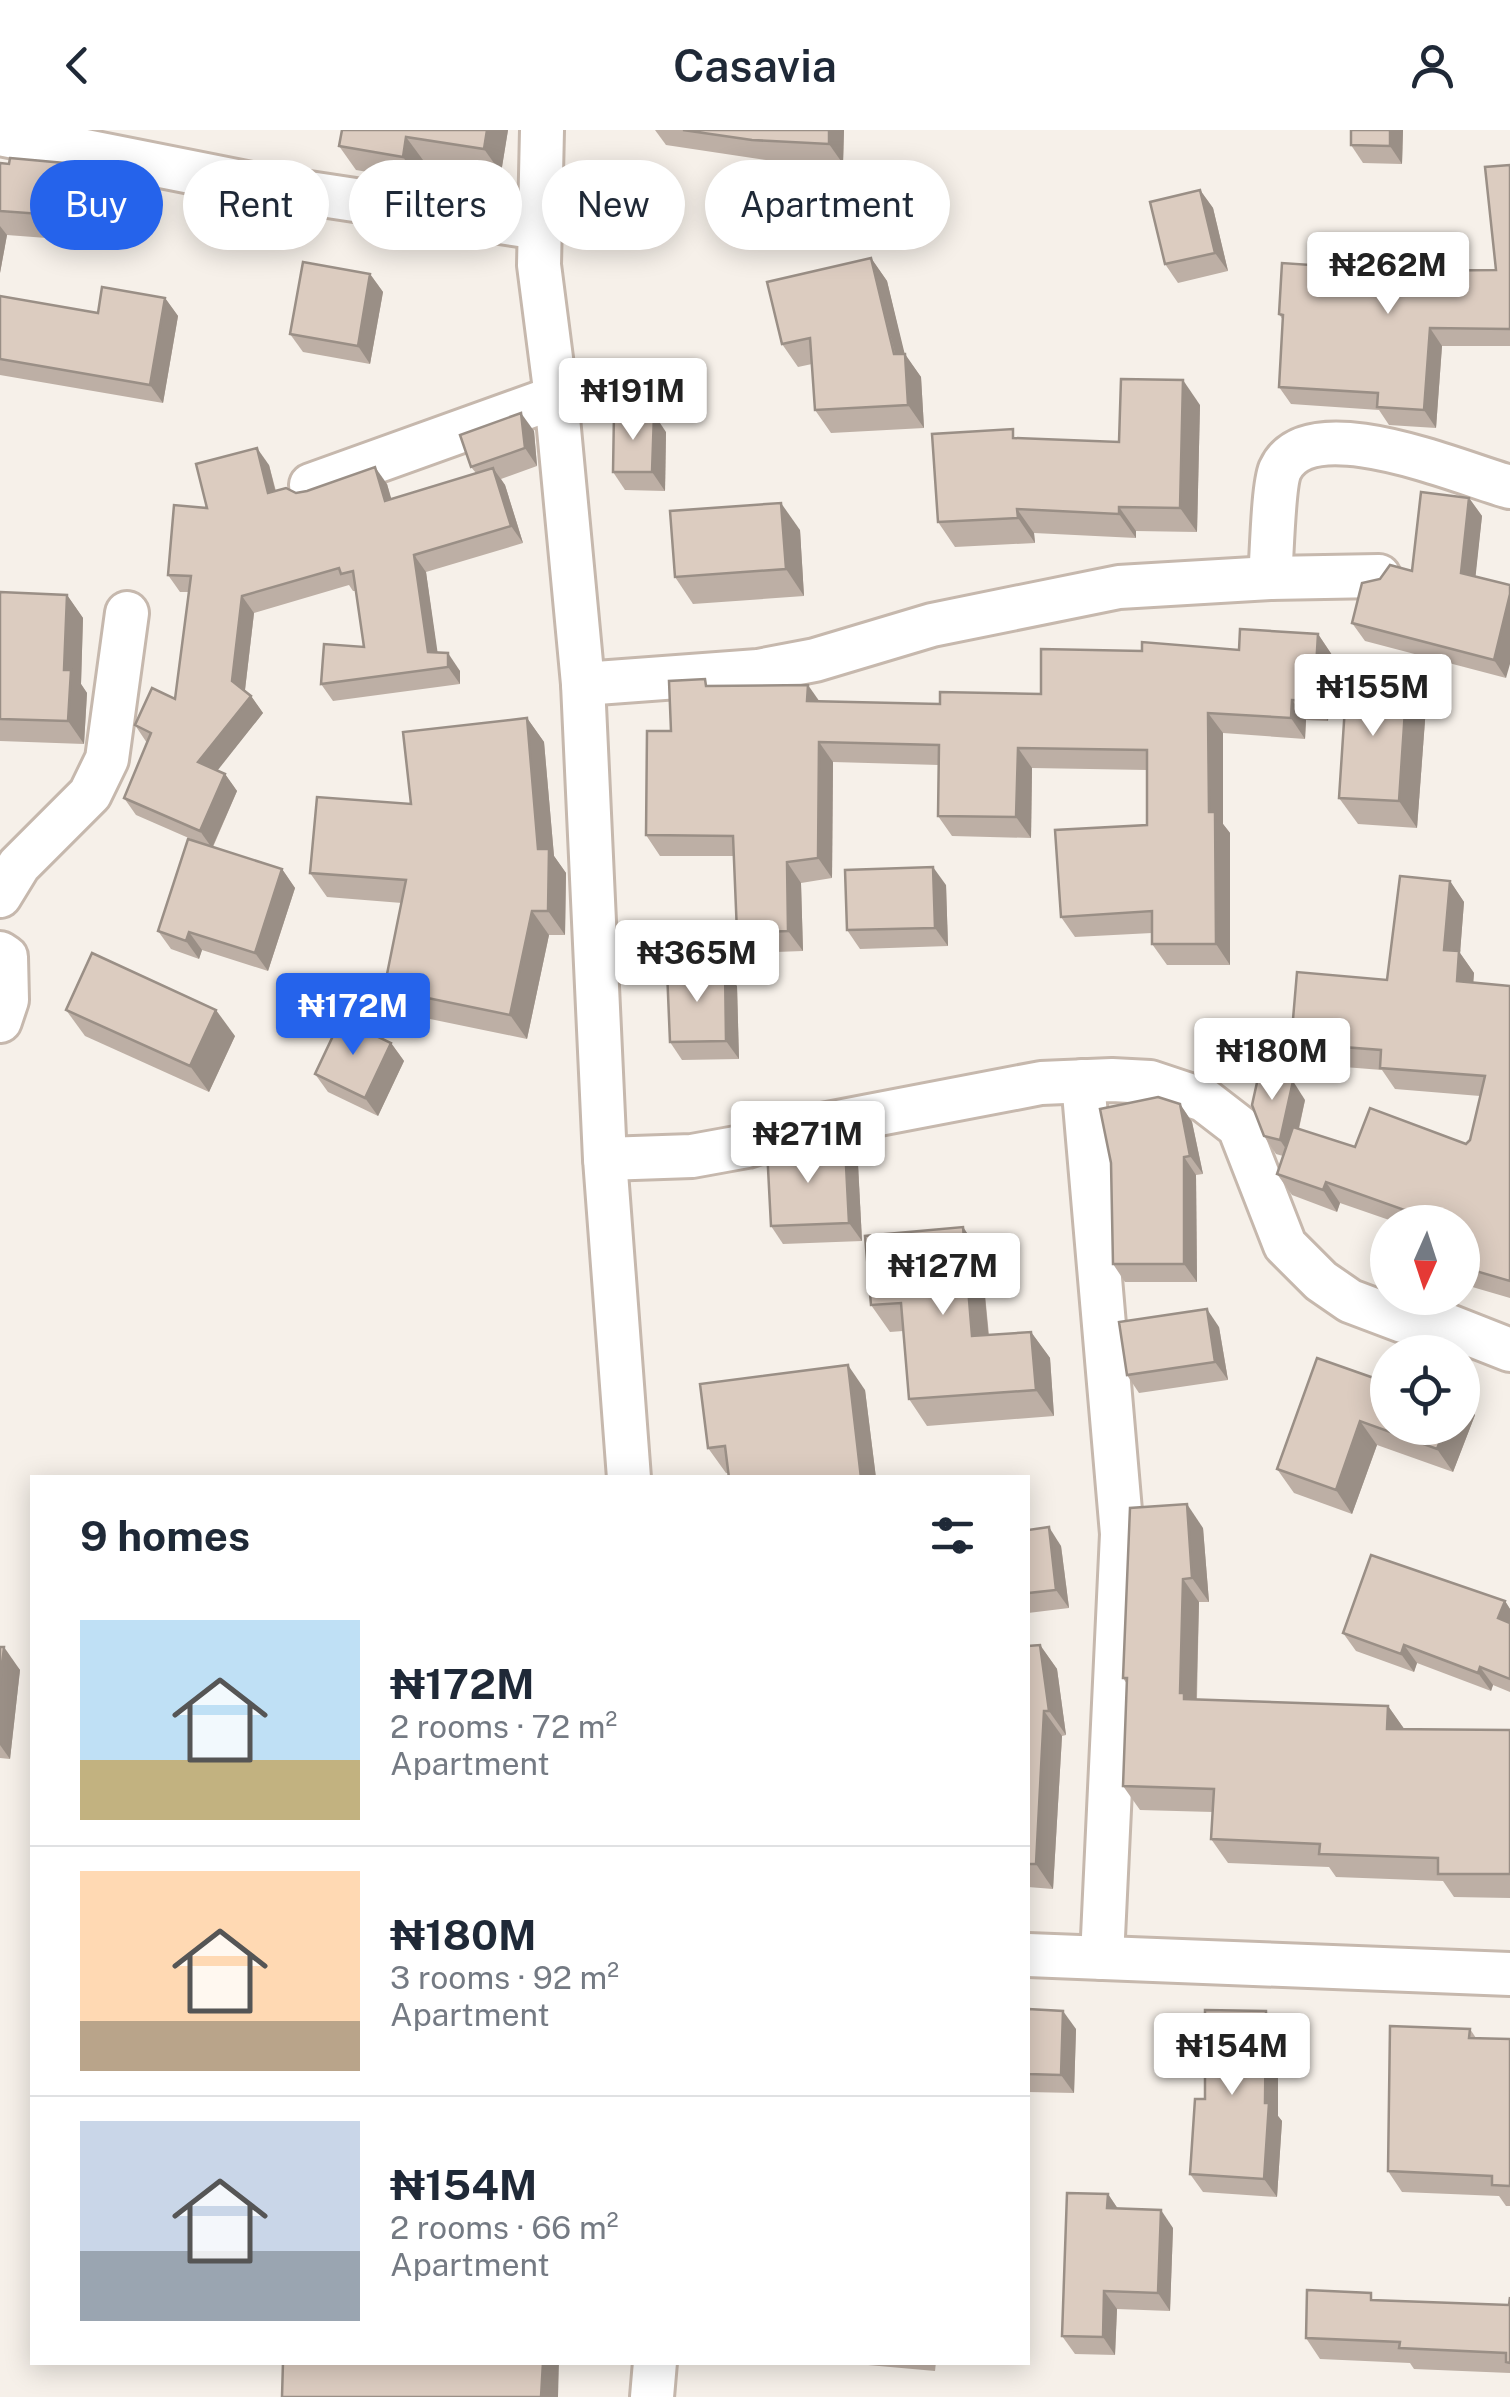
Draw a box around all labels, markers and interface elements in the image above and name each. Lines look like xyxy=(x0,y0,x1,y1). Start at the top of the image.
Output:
icon: back xyxy=(50,38,105,93)
icon: person xyxy=(1405,38,1460,93)
text: Casavia xyxy=(673,39,837,92)
chip: Buy xyxy=(30,160,163,250)
chip: Rent xyxy=(183,160,329,250)
chip: Filters xyxy=(349,160,522,250)
chip: New xyxy=(542,160,685,250)
chip: Apartment xyxy=(705,160,950,250)
pin: ₦262M xyxy=(1318,232,1458,317)
text: ₦262M xyxy=(1329,246,1447,283)
pin: ₦191M xyxy=(563,358,703,443)
text: ₦191M xyxy=(581,372,685,409)
pin: ₦155M xyxy=(1303,654,1443,739)
text: ₦155M xyxy=(1317,668,1429,705)
pin: ₦365M xyxy=(627,920,767,1005)
text: ₦365M xyxy=(637,934,757,971)
pin: ₦172M xyxy=(283,973,423,1058)
text: ₦172M xyxy=(298,987,408,1024)
pin: ₦180M xyxy=(1202,1018,1342,1103)
text: ₦180M xyxy=(1216,1032,1328,1069)
pin: ₦271M xyxy=(738,1101,878,1186)
text: ₦271M xyxy=(753,1115,863,1152)
north arrow xyxy=(1370,1205,1480,1315)
map controls xyxy=(1370,1205,1480,1445)
pin: ₦127M xyxy=(873,1233,1013,1318)
text: ₦127M xyxy=(888,1247,998,1284)
button: locate xyxy=(1370,1335,1480,1445)
icon: filters xyxy=(925,1508,980,1563)
text: 9 homes xyxy=(80,1511,250,1560)
text: ₦172M xyxy=(390,1659,535,1708)
icon: home xyxy=(160,1660,280,1780)
text: 2 rooms · 72 m² xyxy=(390,1708,617,1745)
text: Apartment xyxy=(390,1745,550,1782)
text: ₦180M xyxy=(390,1910,537,1959)
icon: home xyxy=(160,1911,280,2031)
text: 3 rooms · 92 m² xyxy=(390,1959,619,1996)
text: Apartment xyxy=(390,1996,550,2033)
pin: ₦154M xyxy=(1162,2013,1302,2098)
text: ₦154M xyxy=(1176,2027,1288,2064)
text: ₦154M xyxy=(390,2160,537,2209)
icon: home xyxy=(160,2161,280,2281)
text: 2 rooms · 66 m² xyxy=(390,2209,618,2246)
text: Apartment xyxy=(390,2246,550,2283)

